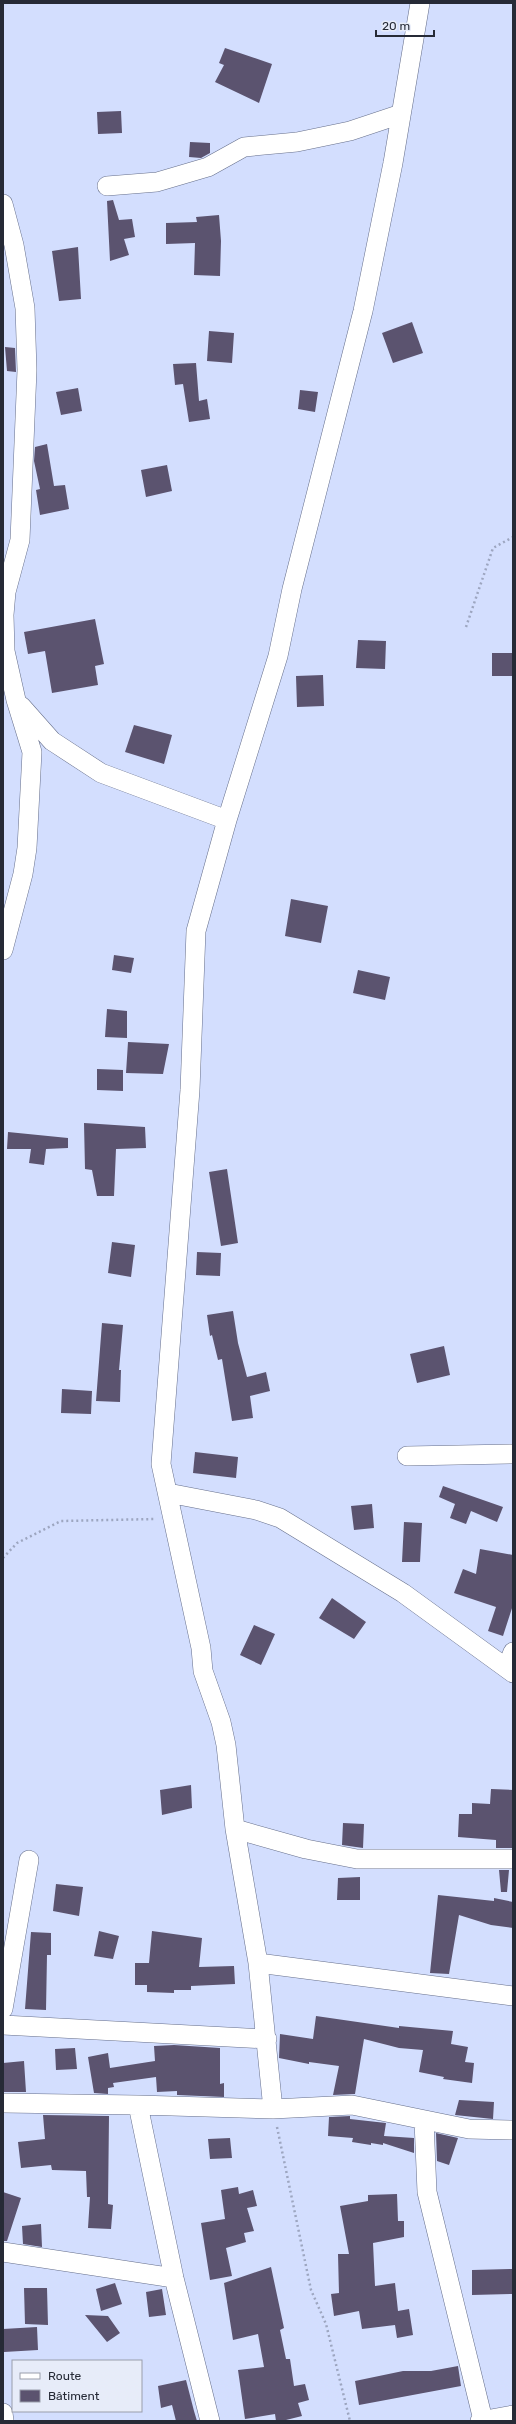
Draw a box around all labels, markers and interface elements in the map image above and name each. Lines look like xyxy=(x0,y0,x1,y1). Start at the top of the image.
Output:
scale bar xyxy=(376,12,434,38)
text: 20 m xyxy=(382,19,410,33)
legend xyxy=(12,2360,142,2412)
text: Route xyxy=(48,2369,82,2383)
text: Bâtiment xyxy=(48,2389,100,2403)

